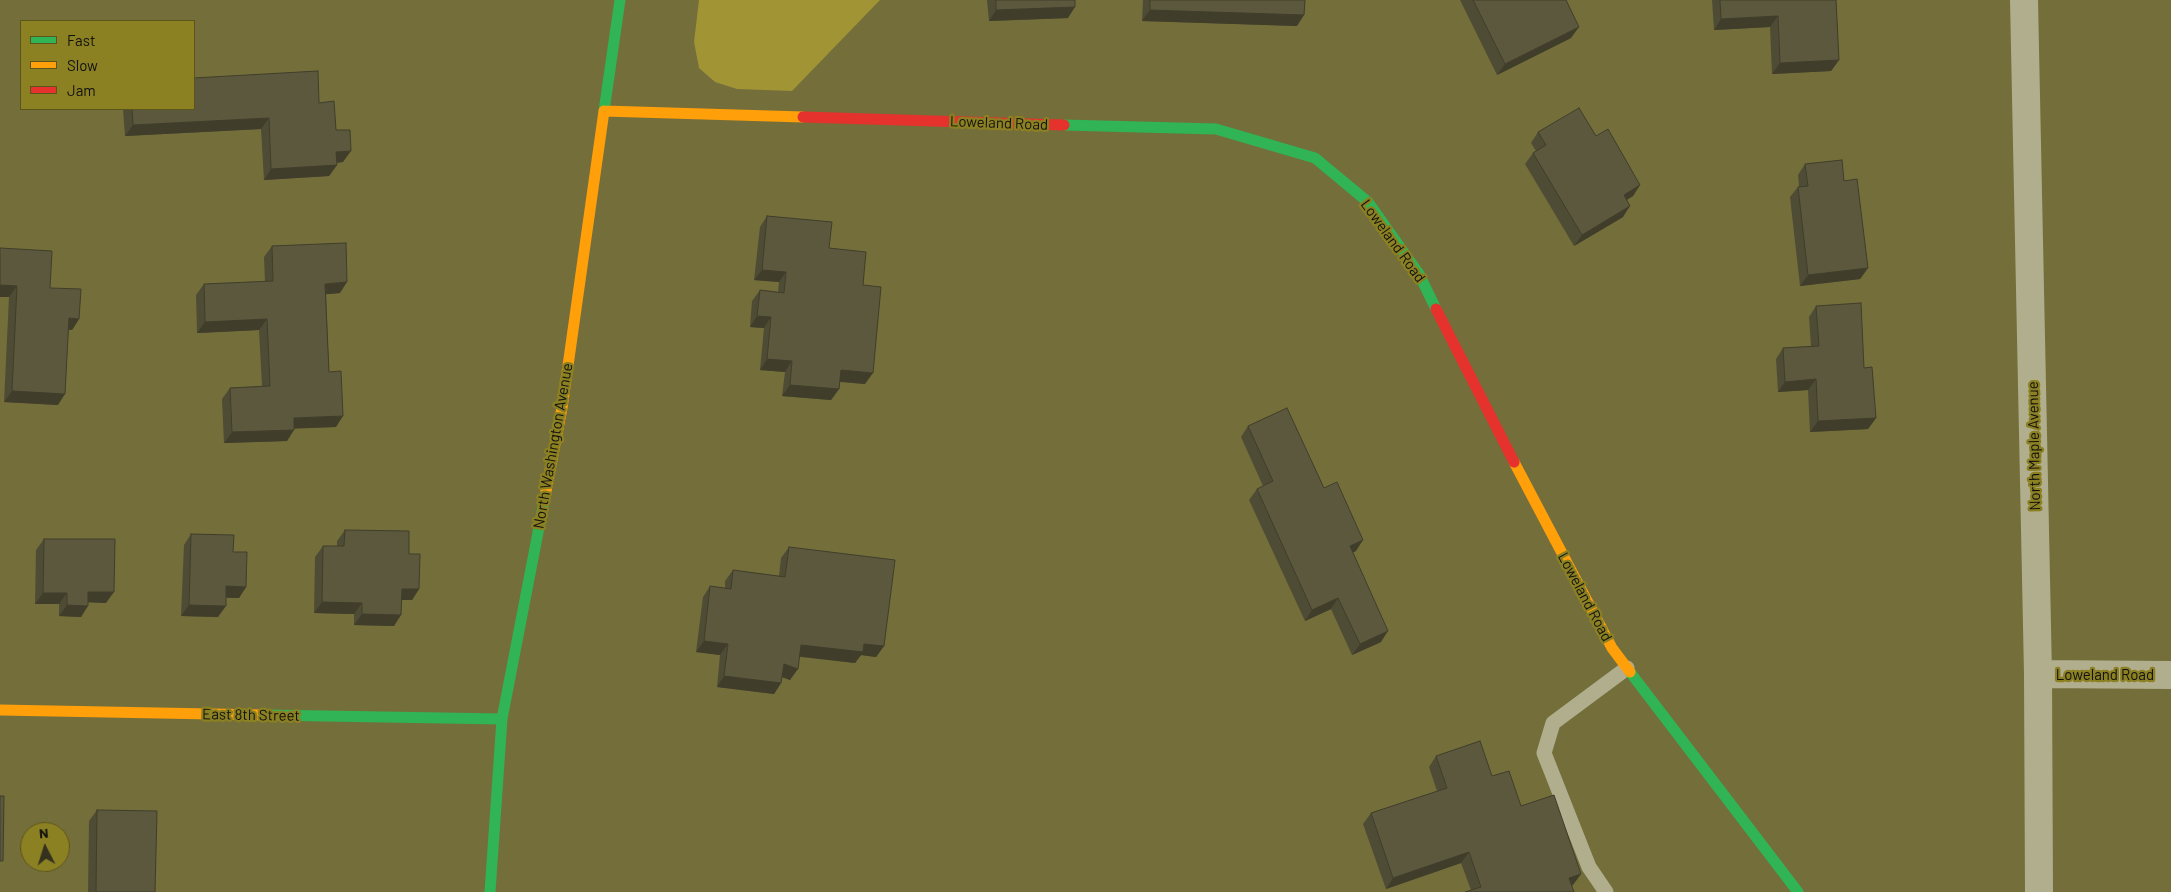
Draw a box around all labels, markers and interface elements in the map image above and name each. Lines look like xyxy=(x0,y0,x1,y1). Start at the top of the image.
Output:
legend xyxy=(20,20,195,110)
text: Fast xyxy=(67,31,95,49)
text: Slow xyxy=(67,56,98,74)
text: Jam xyxy=(67,81,96,99)
street label: Loweland Road xyxy=(950,112,1048,134)
street label: Loweland Road xyxy=(1357,196,1429,286)
street label: North Washington Avenue xyxy=(530,362,576,530)
street label: North Maple Avenue xyxy=(2024,381,2044,511)
street label: Loweland Road xyxy=(1554,549,1616,645)
street label: Loweland Road xyxy=(2056,666,2154,684)
street label: East 8th Street xyxy=(202,705,300,725)
north arrow xyxy=(20,822,70,872)
text: N xyxy=(38,824,49,841)

